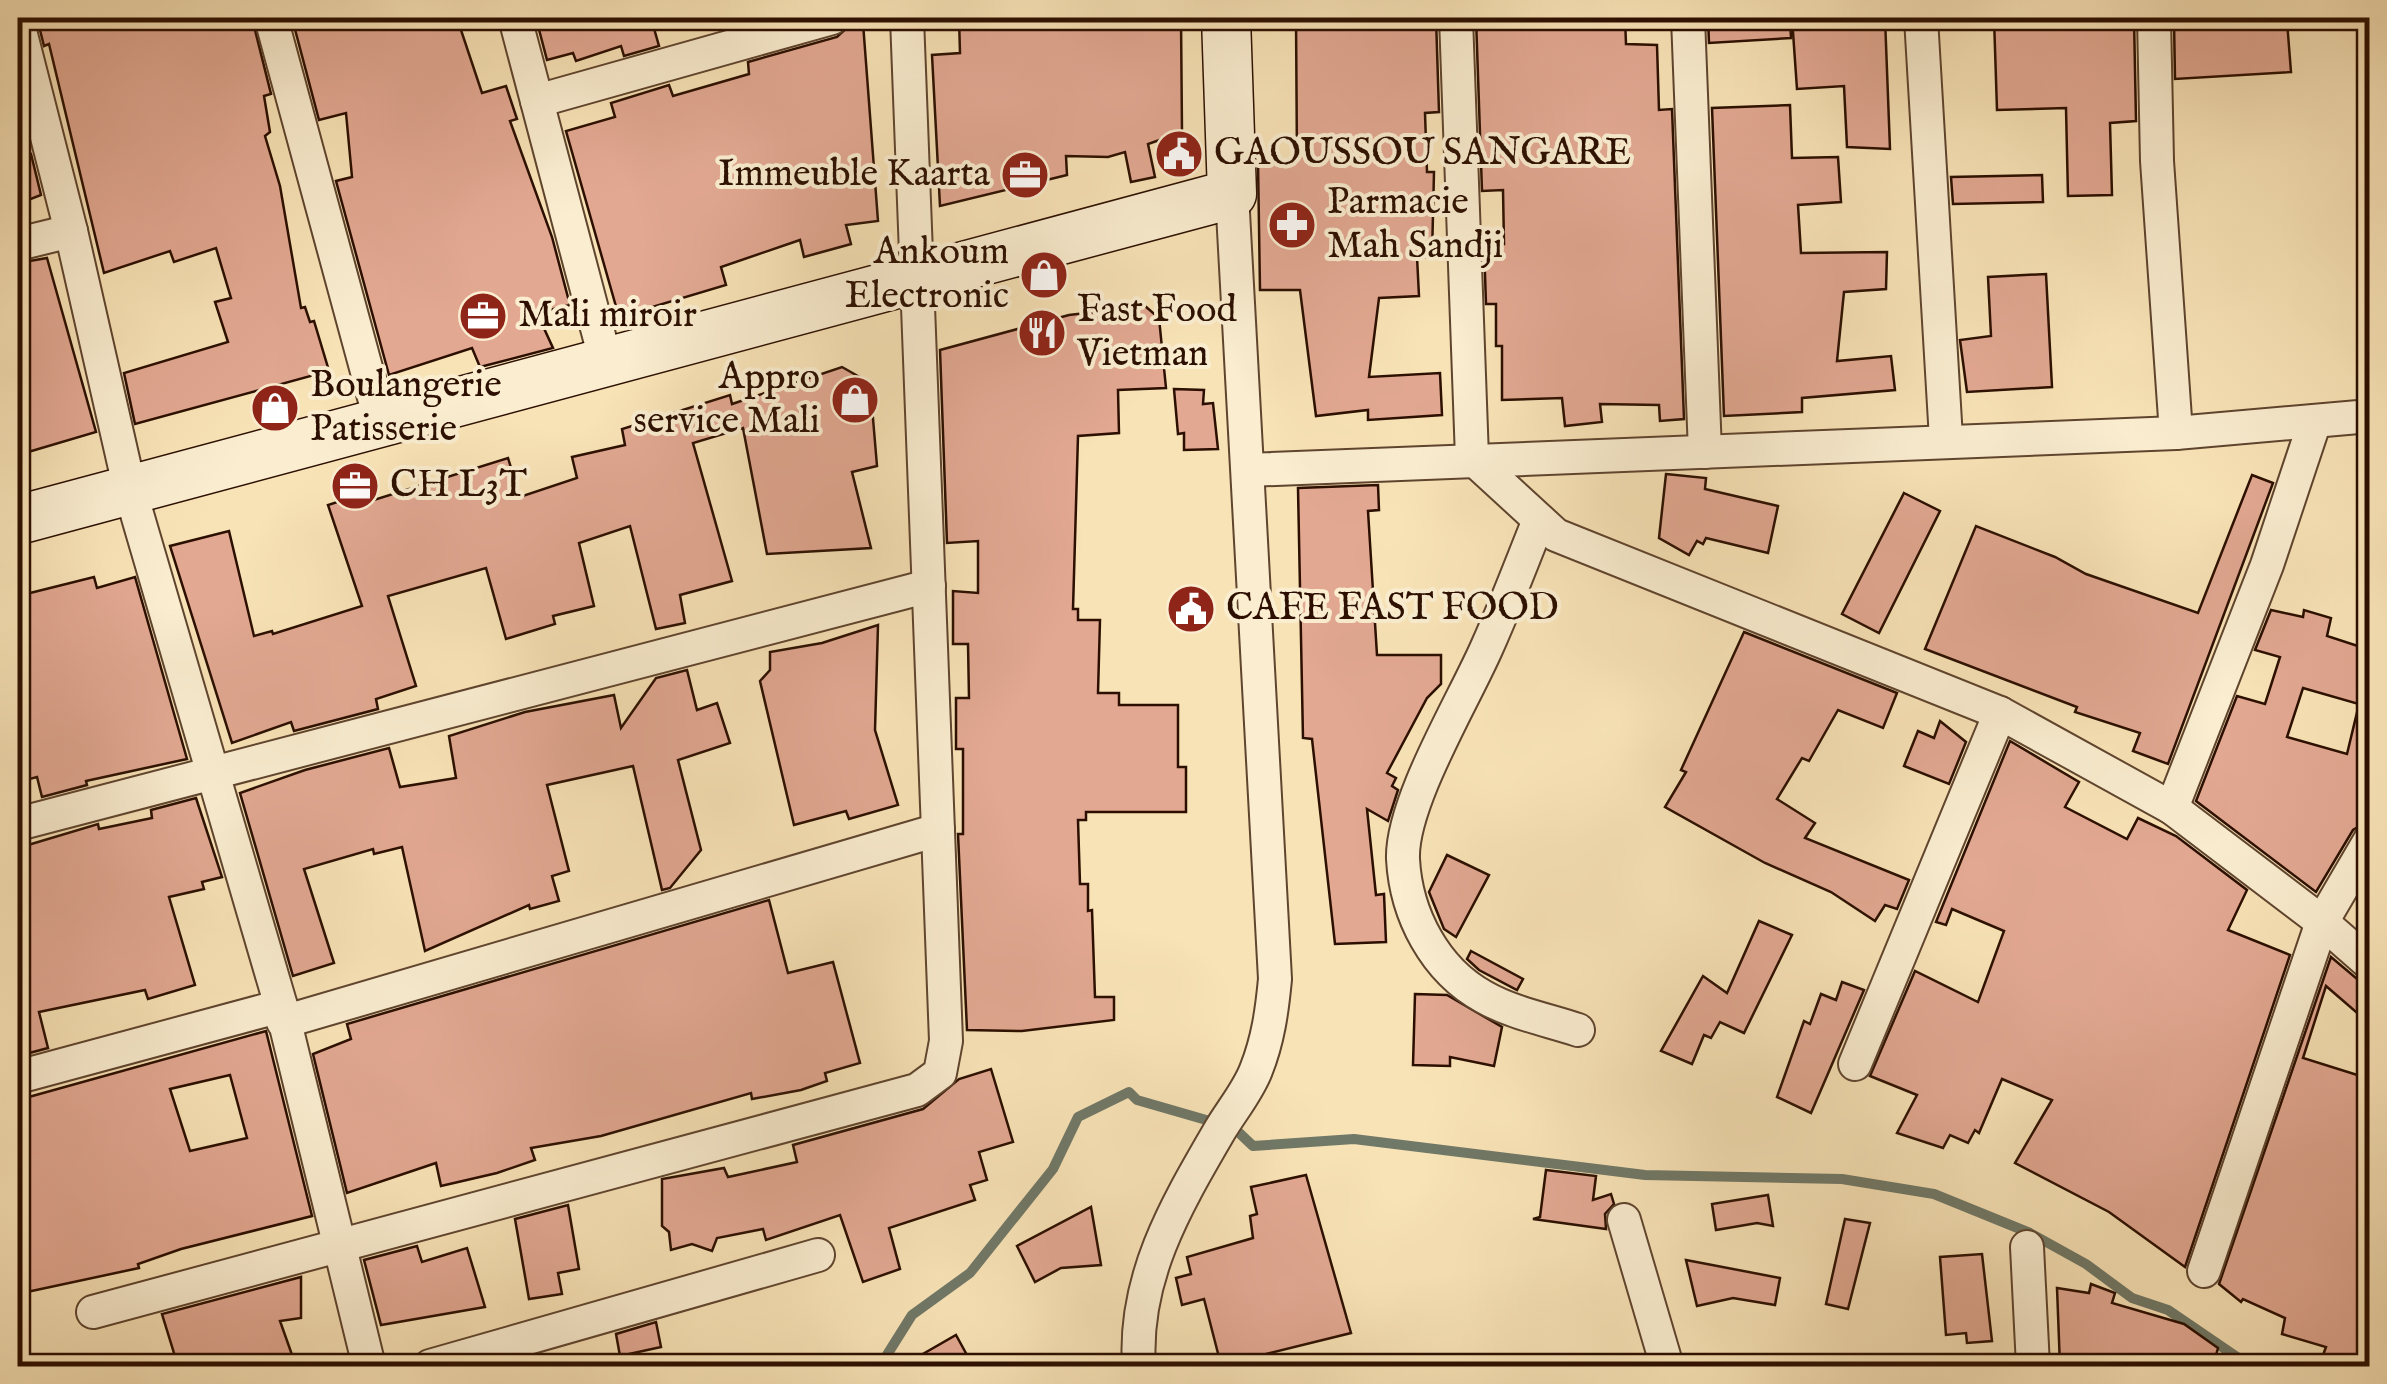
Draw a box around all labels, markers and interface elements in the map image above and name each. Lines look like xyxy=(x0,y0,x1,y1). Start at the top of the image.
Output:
public building icon: GAOUSSOU SANGARE xyxy=(1153,128,1205,180)
place label: GAOUSSOU SANGARE xyxy=(1214,130,1631,178)
office icon: Immeuble Kaarta xyxy=(999,149,1051,201)
place label: Immeuble Kaarta xyxy=(718,151,991,199)
place label: Parmacie Mah Sandji xyxy=(1327,179,1503,271)
pharmacy icon: Parmacie Mah Sandji xyxy=(1266,199,1318,251)
place label: Ankoum Electronic xyxy=(845,229,1009,321)
shop icon: Ankoum Electronic xyxy=(1018,249,1070,301)
place label: Fast Food Vietman xyxy=(1076,287,1237,379)
office icon: Mali miroir xyxy=(457,290,509,342)
place label: Mali miroir xyxy=(518,292,697,340)
restaurant icon: Fast Food Vietman xyxy=(1016,307,1068,359)
place label: Appro service Mali xyxy=(634,354,820,446)
place label: Boulangerie Patisserie xyxy=(310,362,502,454)
shop icon: Appro service Mali xyxy=(829,374,881,426)
shop icon: Boulangerie Patisserie xyxy=(249,382,301,434)
office icon: CH L3T xyxy=(329,460,381,512)
place label: CH L3T xyxy=(390,462,527,510)
public building icon: CAFE FAST FOOD xyxy=(1165,583,1217,635)
place label: CAFE FAST FOOD xyxy=(1226,585,1559,633)

